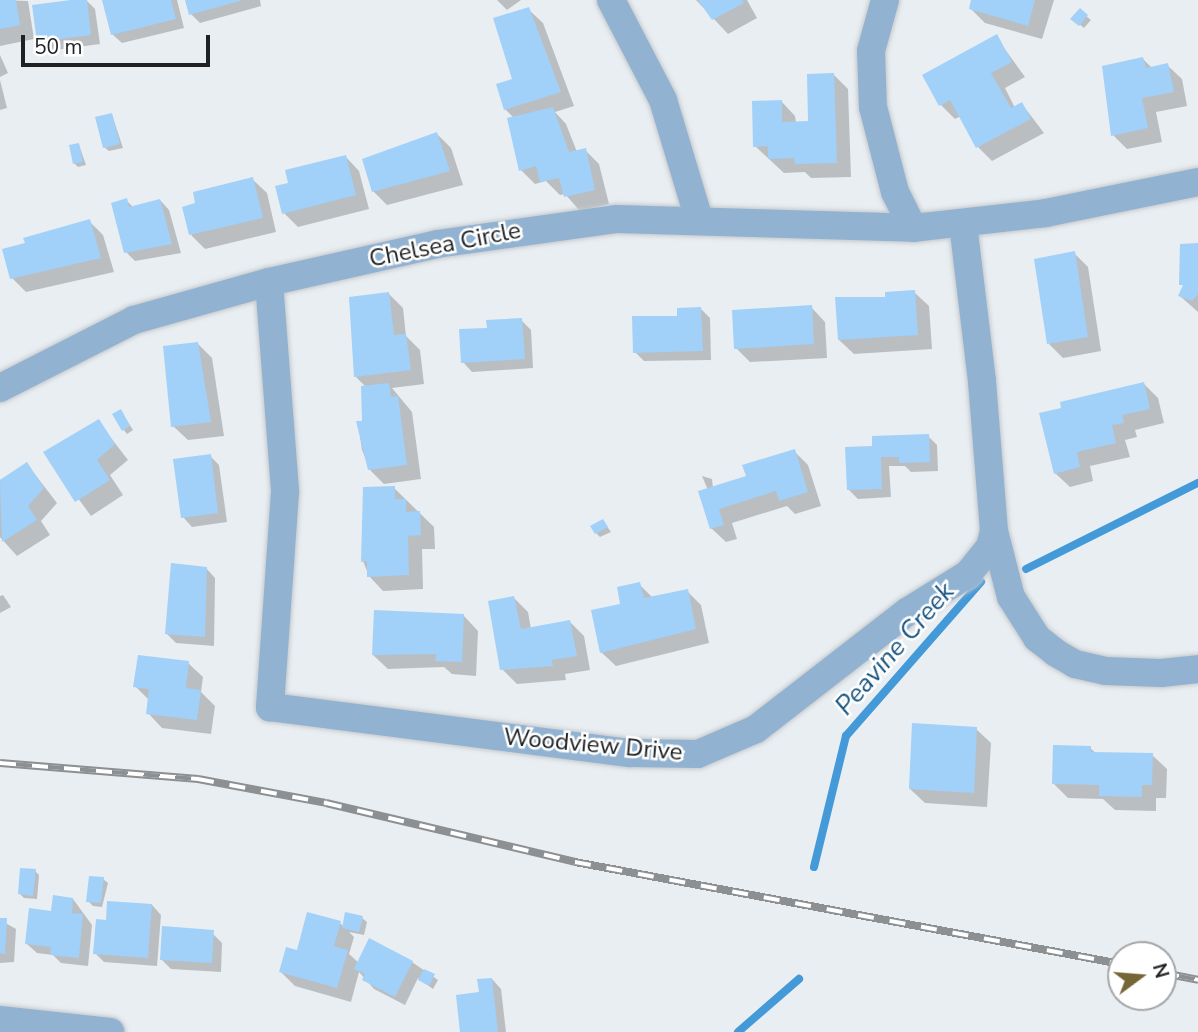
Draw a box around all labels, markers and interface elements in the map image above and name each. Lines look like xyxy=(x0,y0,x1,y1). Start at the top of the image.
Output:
scale bar xyxy=(24,21,214,65)
text: 50 m xyxy=(34,33,83,61)
street label: Chelsea Circle xyxy=(367,216,523,274)
water label: Peavine Creek xyxy=(829,576,961,722)
street label: Woodview Drive xyxy=(502,723,684,767)
north arrow xyxy=(1107,941,1177,1011)
text: N xyxy=(1146,960,1175,981)

